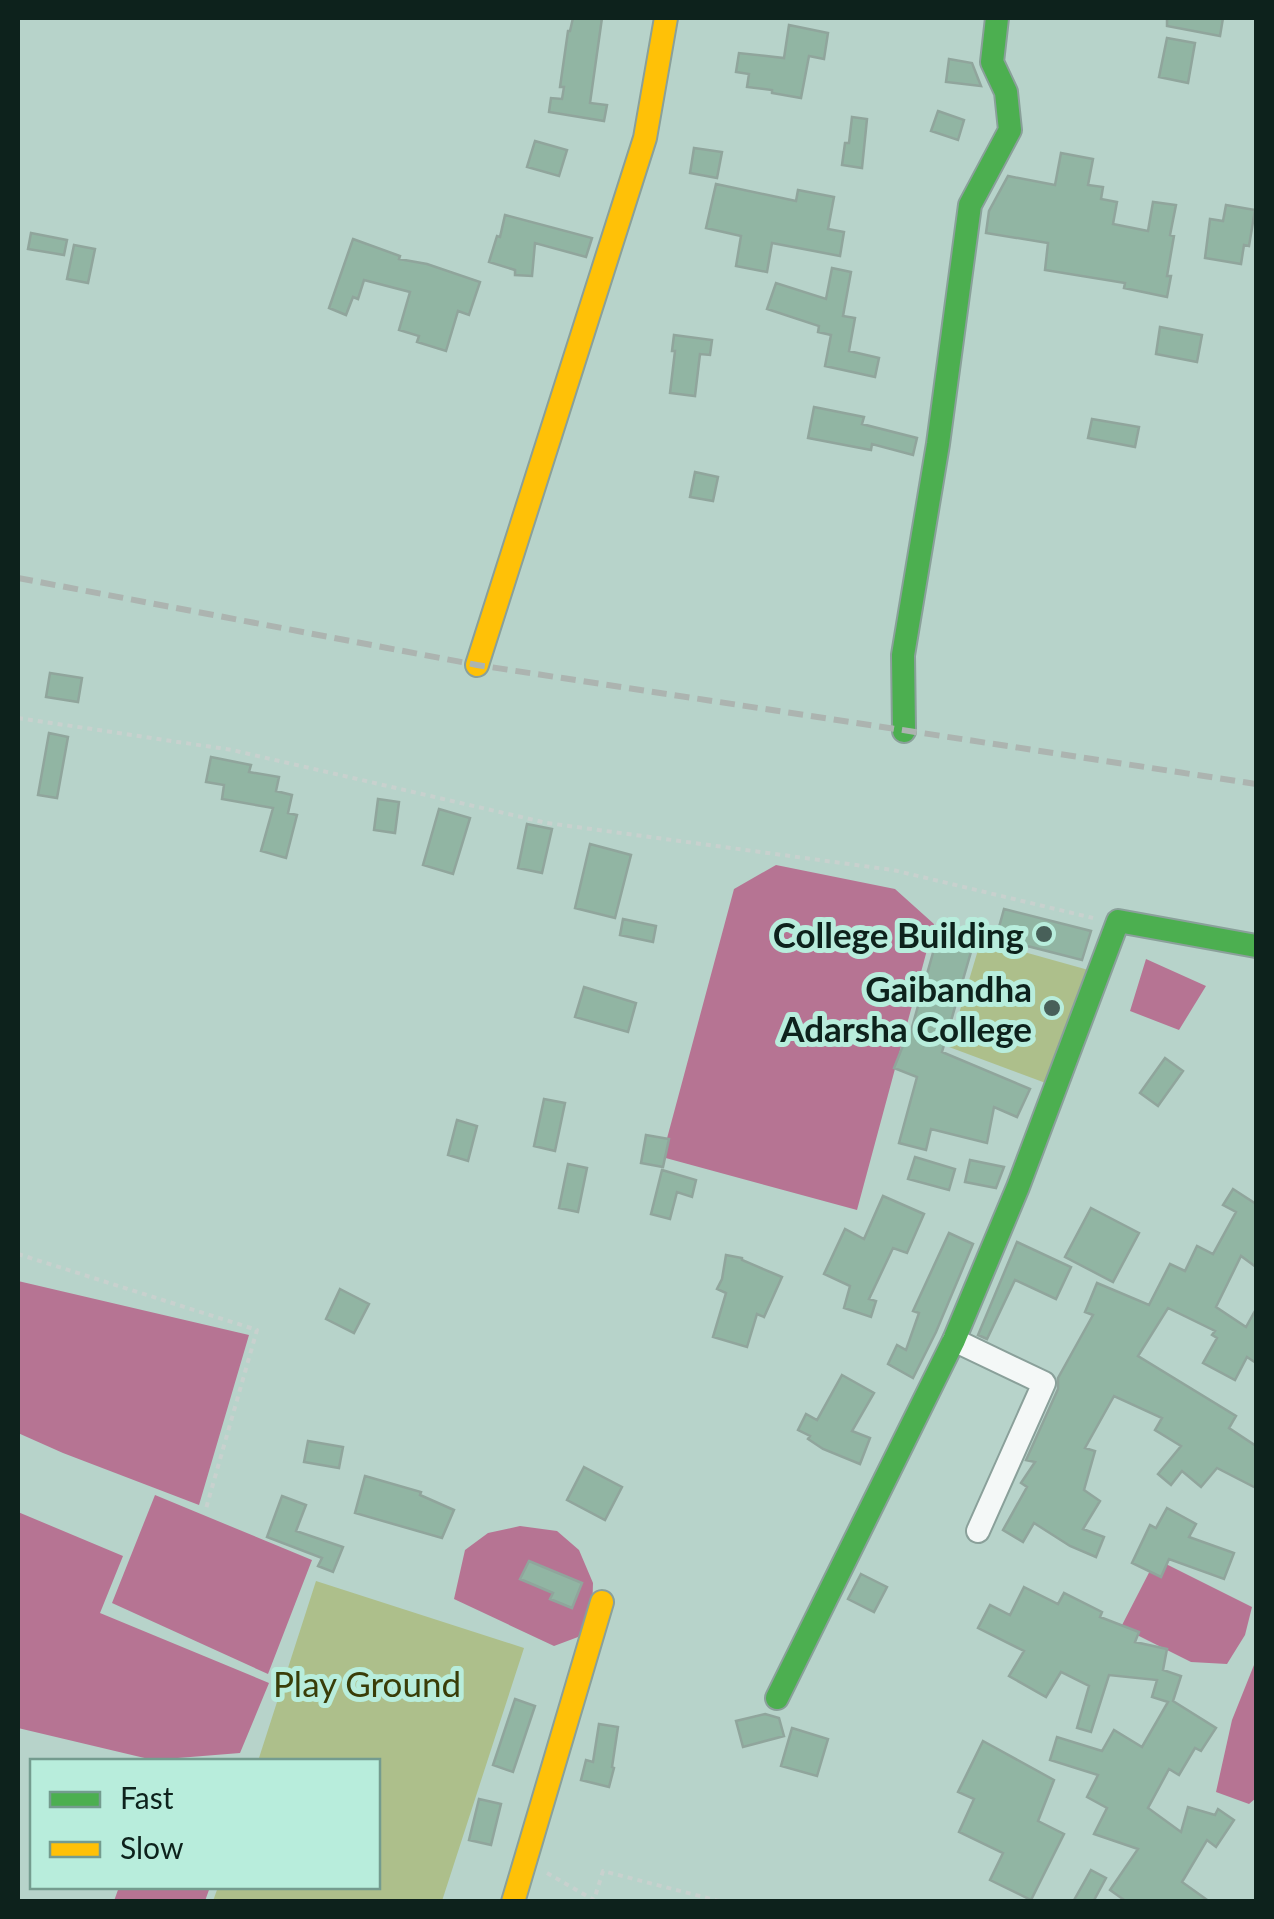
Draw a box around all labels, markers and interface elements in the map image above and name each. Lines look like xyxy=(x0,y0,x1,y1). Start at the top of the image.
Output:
place label: College Building xyxy=(773,913,1024,955)
marker: College Building xyxy=(1033,923,1055,945)
place label: Gaibandha Adarsha College xyxy=(779,967,1032,1049)
marker: Gaibandha Adarsha College xyxy=(1041,997,1063,1019)
park label: Play Ground xyxy=(273,1662,461,1704)
legend xyxy=(30,1759,380,1889)
text: Fast xyxy=(120,1779,174,1815)
text: Slow xyxy=(120,1829,184,1865)

